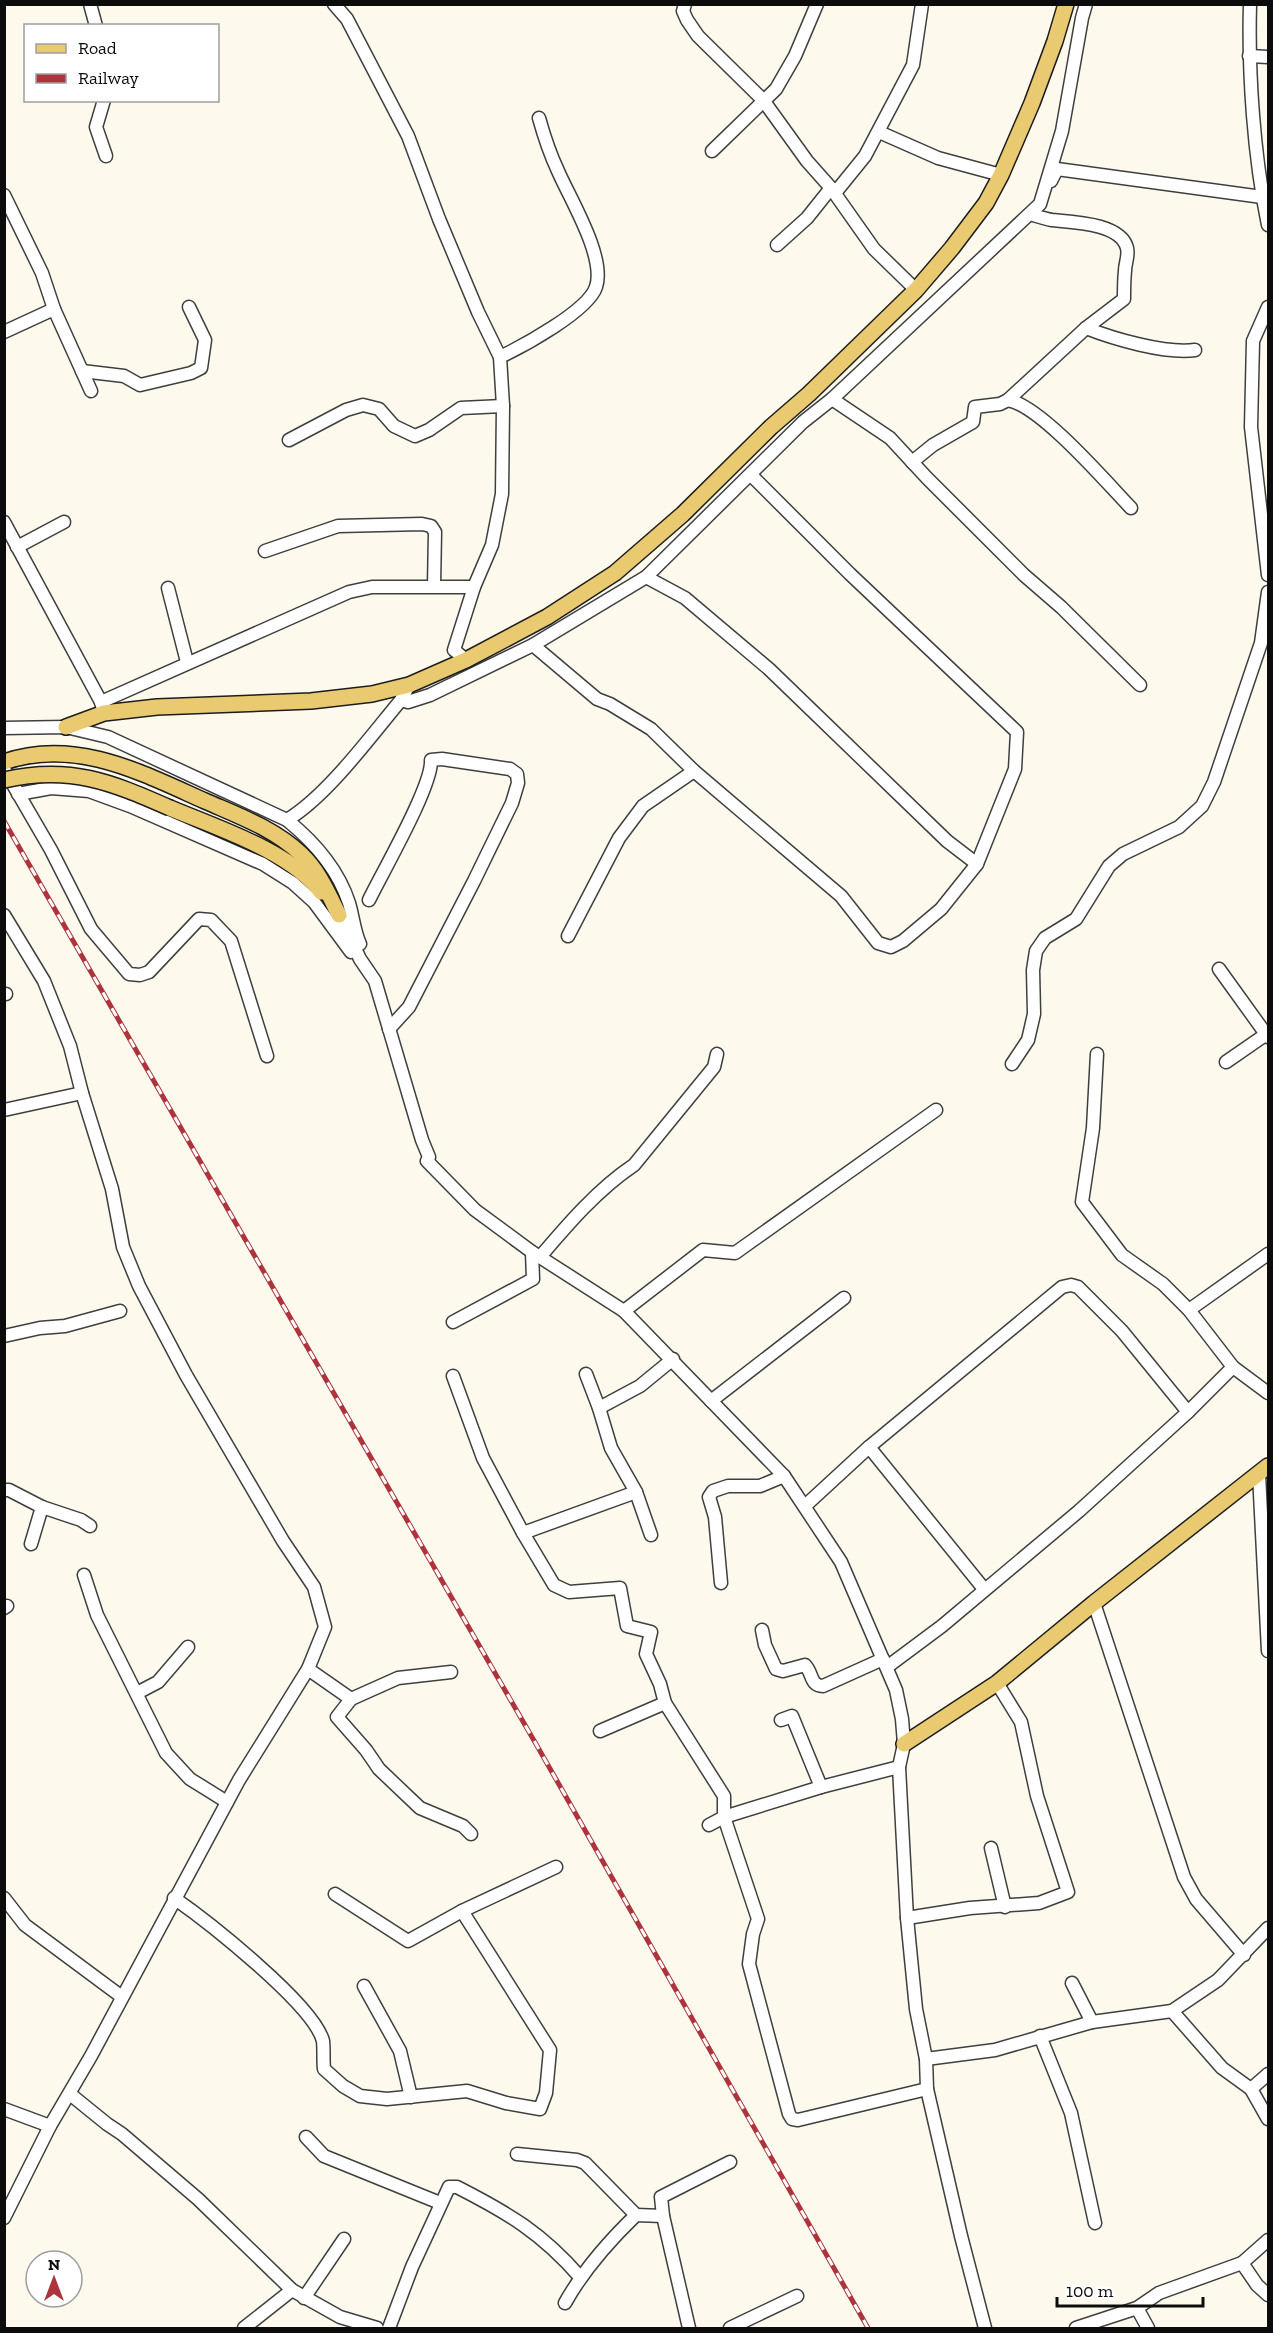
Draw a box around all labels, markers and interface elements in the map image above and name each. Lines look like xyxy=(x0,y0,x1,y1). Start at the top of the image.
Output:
legend xyxy=(24,24,219,102)
text: Road xyxy=(78,37,117,59)
text: Railway xyxy=(78,67,140,89)
north arrow xyxy=(24,2249,84,2309)
text: N xyxy=(48,2255,60,2274)
scale bar xyxy=(1057,2270,1202,2308)
text: 100 m xyxy=(1066,2280,1114,2302)

